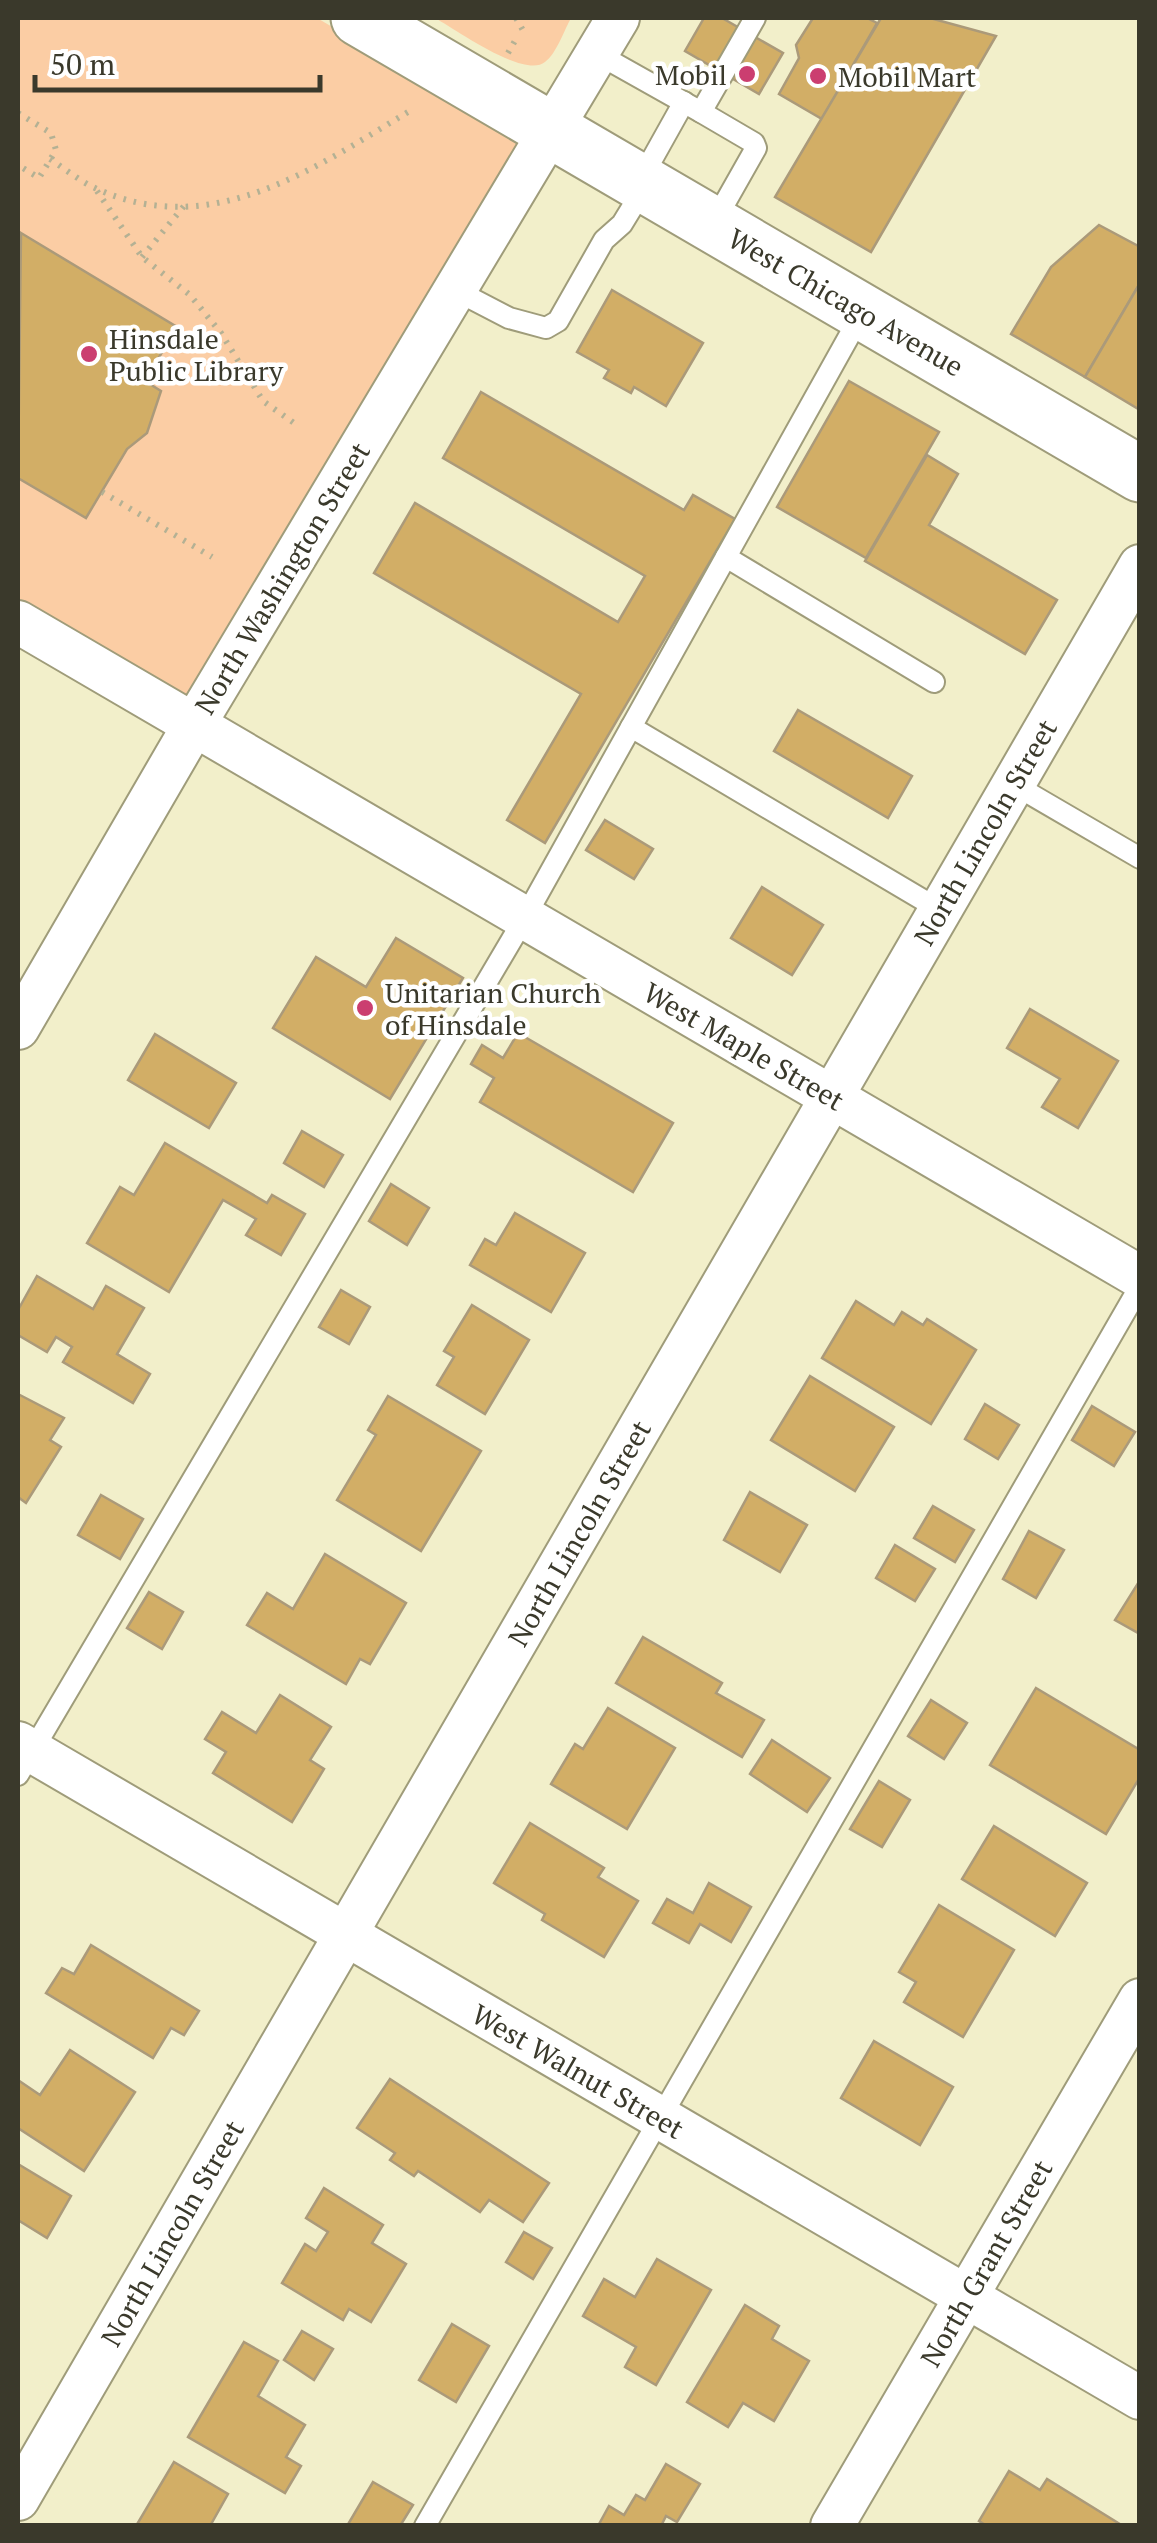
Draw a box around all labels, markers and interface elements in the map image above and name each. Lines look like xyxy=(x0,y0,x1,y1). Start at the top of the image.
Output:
scale bar xyxy=(35,30,320,92)
text: 50 m xyxy=(50,44,115,84)
place label: Mobil xyxy=(655,56,727,93)
place label: Mobil Mart xyxy=(838,58,977,95)
marker: Mobil xyxy=(736,63,758,85)
marker: Mobil Mart xyxy=(807,65,829,87)
street label: West Chicago Avenue xyxy=(722,219,970,385)
place label: Hinsdale Public Library xyxy=(109,320,284,389)
marker: Hinsdale Public Library xyxy=(78,343,100,365)
street label: North Washington Street xyxy=(186,435,378,721)
street label: North Lincoln Street xyxy=(905,712,1065,952)
street label: West Maple Street xyxy=(637,973,852,1119)
place label: Unitarian Church of Hinsdale xyxy=(385,974,601,1043)
marker: Unitarian Church of Hinsdale xyxy=(354,997,376,1019)
street label: North Lincoln Street xyxy=(499,1413,659,1653)
street label: West Walnut Street xyxy=(465,1995,691,2147)
street label: North Lincoln Street xyxy=(92,2113,252,2353)
street label: North Grant Street xyxy=(912,2152,1061,2373)

